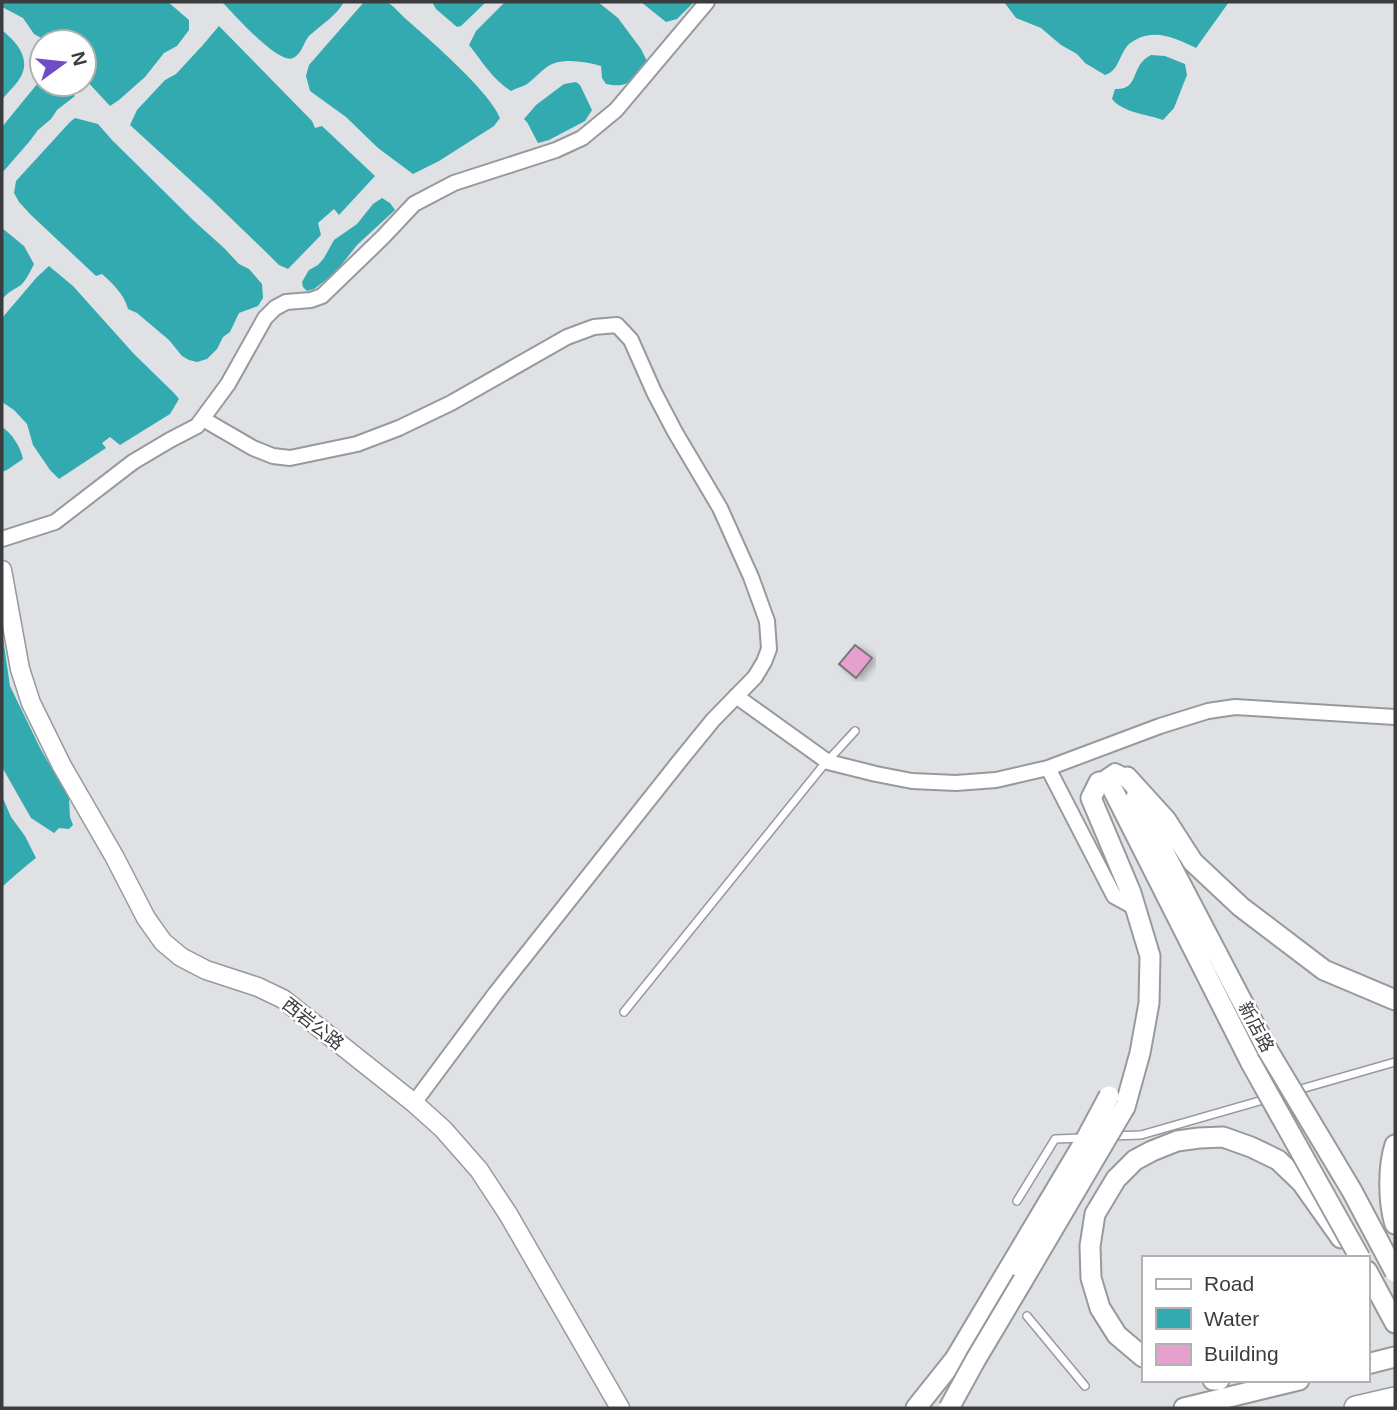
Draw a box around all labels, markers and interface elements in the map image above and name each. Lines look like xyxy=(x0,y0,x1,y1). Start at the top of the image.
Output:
north arrow xyxy=(28,28,98,98)
text: N xyxy=(67,49,91,68)
street label: 西岩公路 xyxy=(278,994,348,1054)
street label: 新店路 xyxy=(1234,998,1278,1056)
legend xyxy=(1142,1256,1369,1382)
text: Road xyxy=(1204,1272,1254,1295)
text: Water xyxy=(1204,1307,1259,1330)
text: Building xyxy=(1204,1342,1279,1365)

